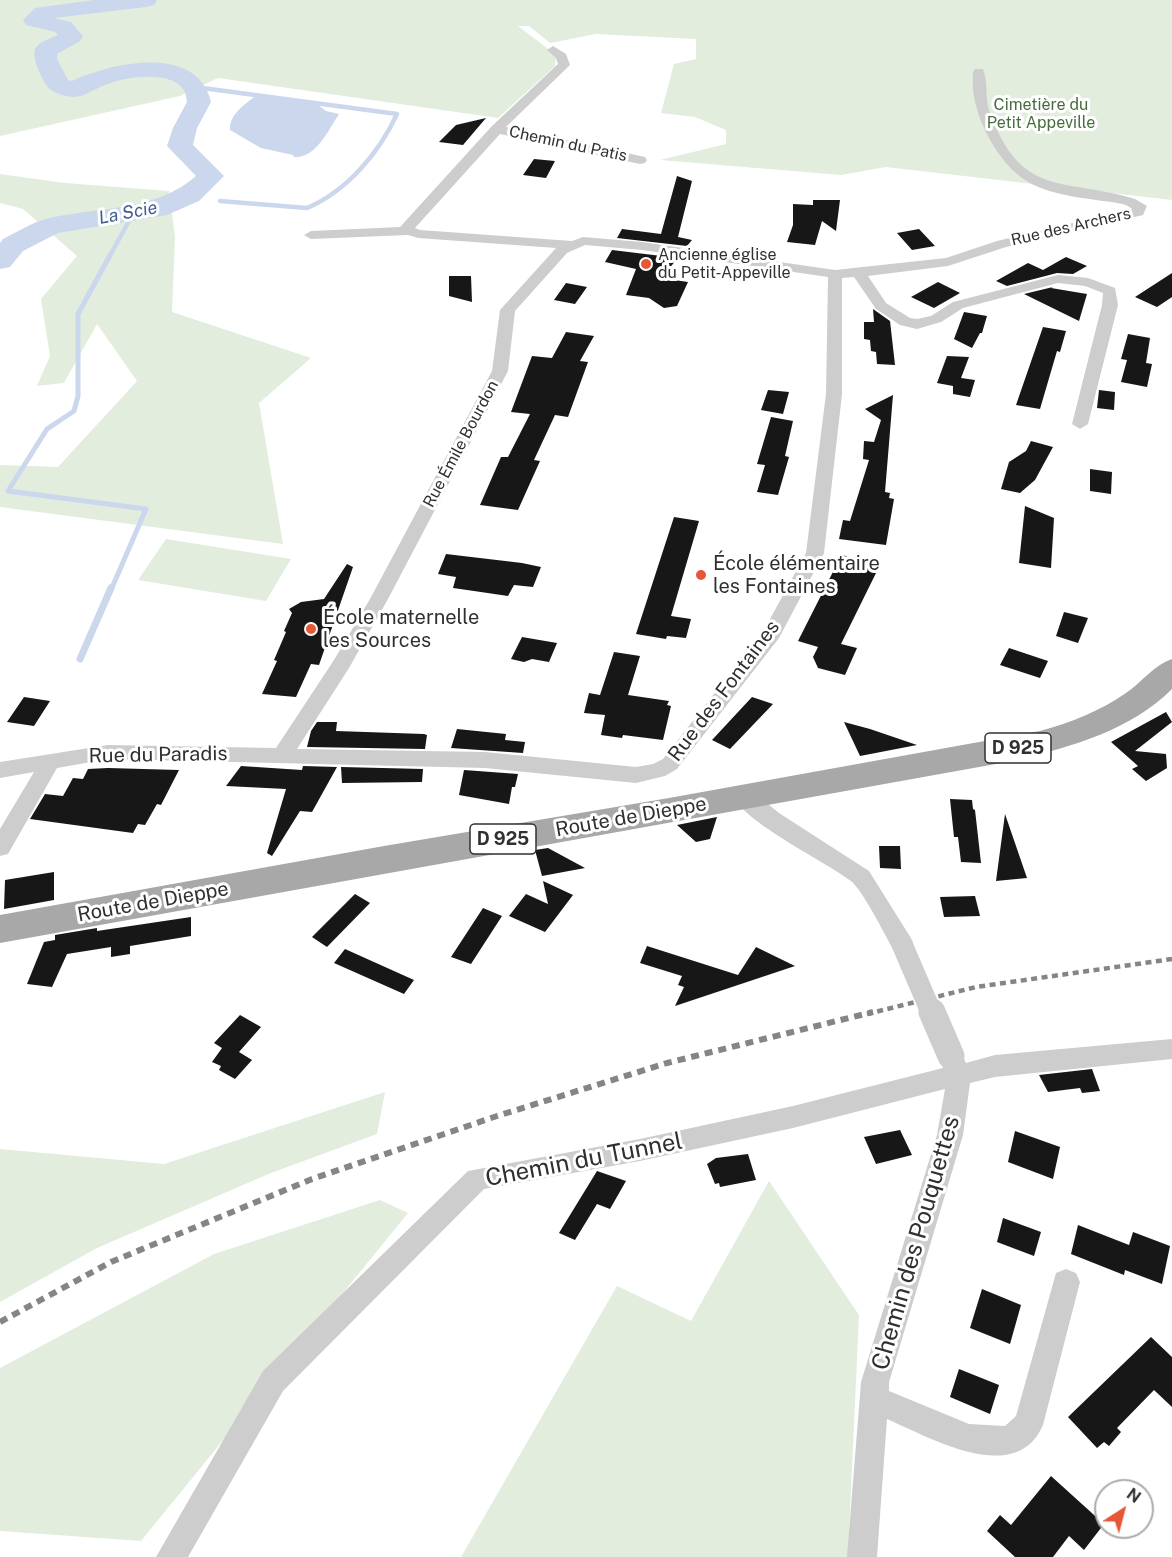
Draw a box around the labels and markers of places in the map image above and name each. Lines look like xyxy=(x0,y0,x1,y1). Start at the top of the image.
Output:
place label: Ancienne église du Petit-Appeville xyxy=(658,245,791,283)
marker: Ancienne église du Petit-Appeville xyxy=(639,257,653,271)
place label: École élémentaire les Fontaines xyxy=(713,552,880,599)
marker: École élémentaire les Fontaines xyxy=(694,568,708,582)
place label: École maternelle les Sources xyxy=(323,606,479,653)
marker: École maternelle les Sources xyxy=(304,622,318,636)

